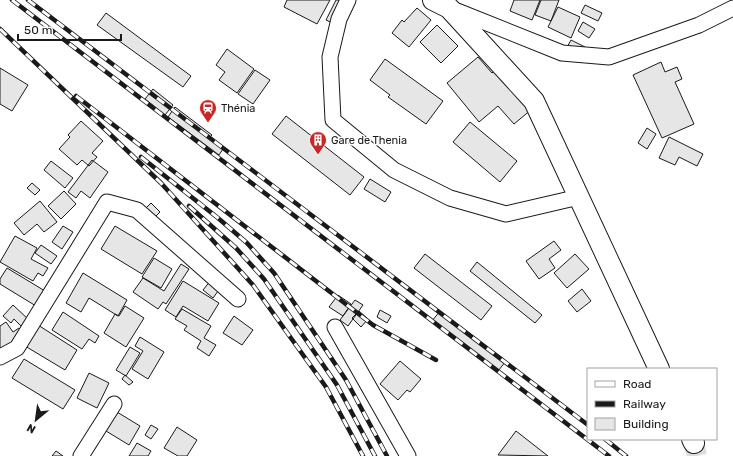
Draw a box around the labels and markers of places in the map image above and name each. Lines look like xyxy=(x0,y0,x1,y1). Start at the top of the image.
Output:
station icon: Thénia xyxy=(198,98,218,123)
place label: Thénia xyxy=(221,102,255,115)
building icon: Gare de Thenia xyxy=(308,130,328,155)
place label: Gare de Thenia xyxy=(331,134,407,147)

